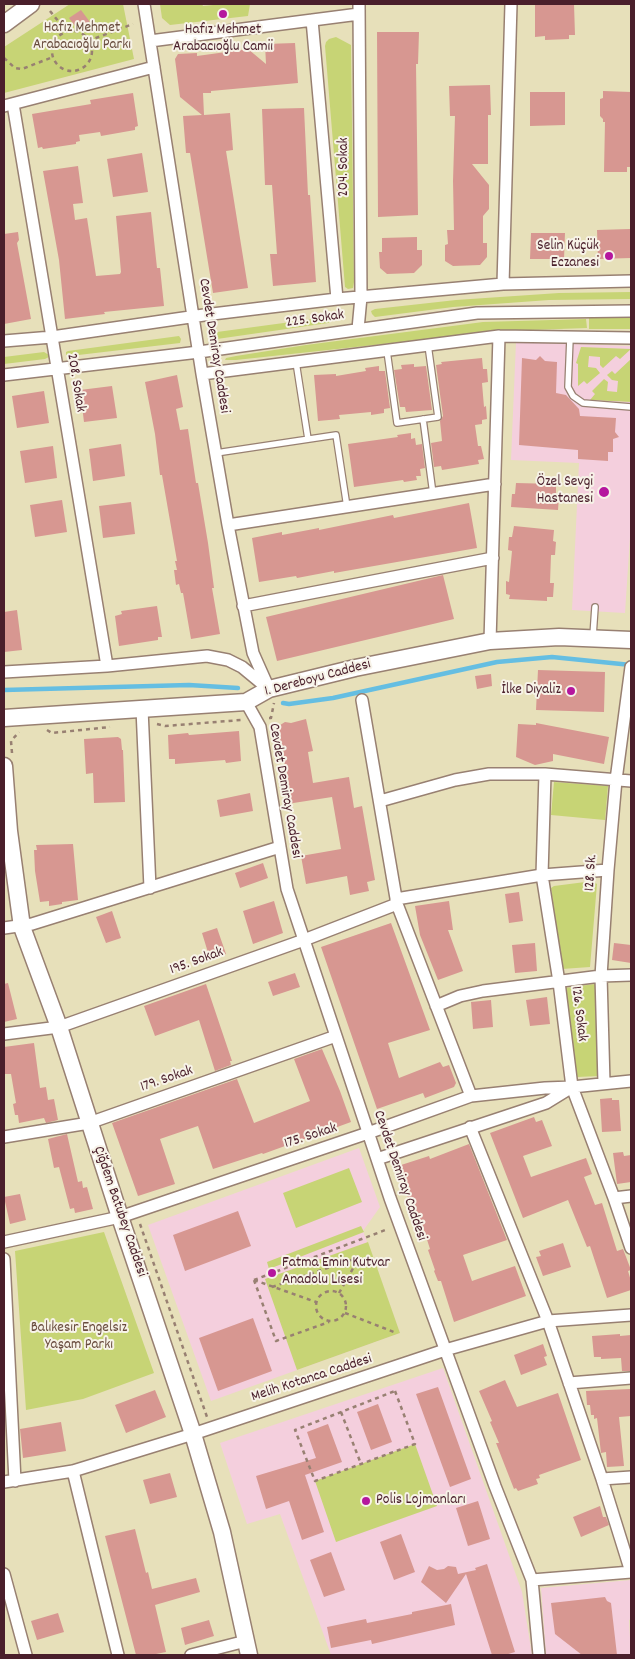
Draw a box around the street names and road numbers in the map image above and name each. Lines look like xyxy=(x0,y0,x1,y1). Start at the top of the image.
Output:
street label: 204. Sokak xyxy=(336,137,354,197)
street label: Cevdet Demiray Caddesi xyxy=(193,277,233,415)
street label: 225. Sokak xyxy=(285,307,345,333)
street label: 208. Sokak xyxy=(61,352,89,414)
street label: 1. Dereboyu Caddesi xyxy=(263,656,373,702)
street label: Cevdet Demiray Caddesi xyxy=(263,722,305,860)
street label: 128. Sk. xyxy=(582,854,602,892)
street label: 195. Sokak xyxy=(168,944,226,980)
street label: 126. Sokak xyxy=(566,985,590,1043)
street label: 179. Sokak xyxy=(138,1063,196,1097)
street label: Cevdet Demiray Caddesi xyxy=(368,1109,430,1243)
street label: 175. Sokak xyxy=(282,1120,340,1154)
street label: Çiğdem Batubey Caddesi xyxy=(88,1145,150,1279)
street label: Melih Kotanca Caddesi xyxy=(249,1351,375,1407)

